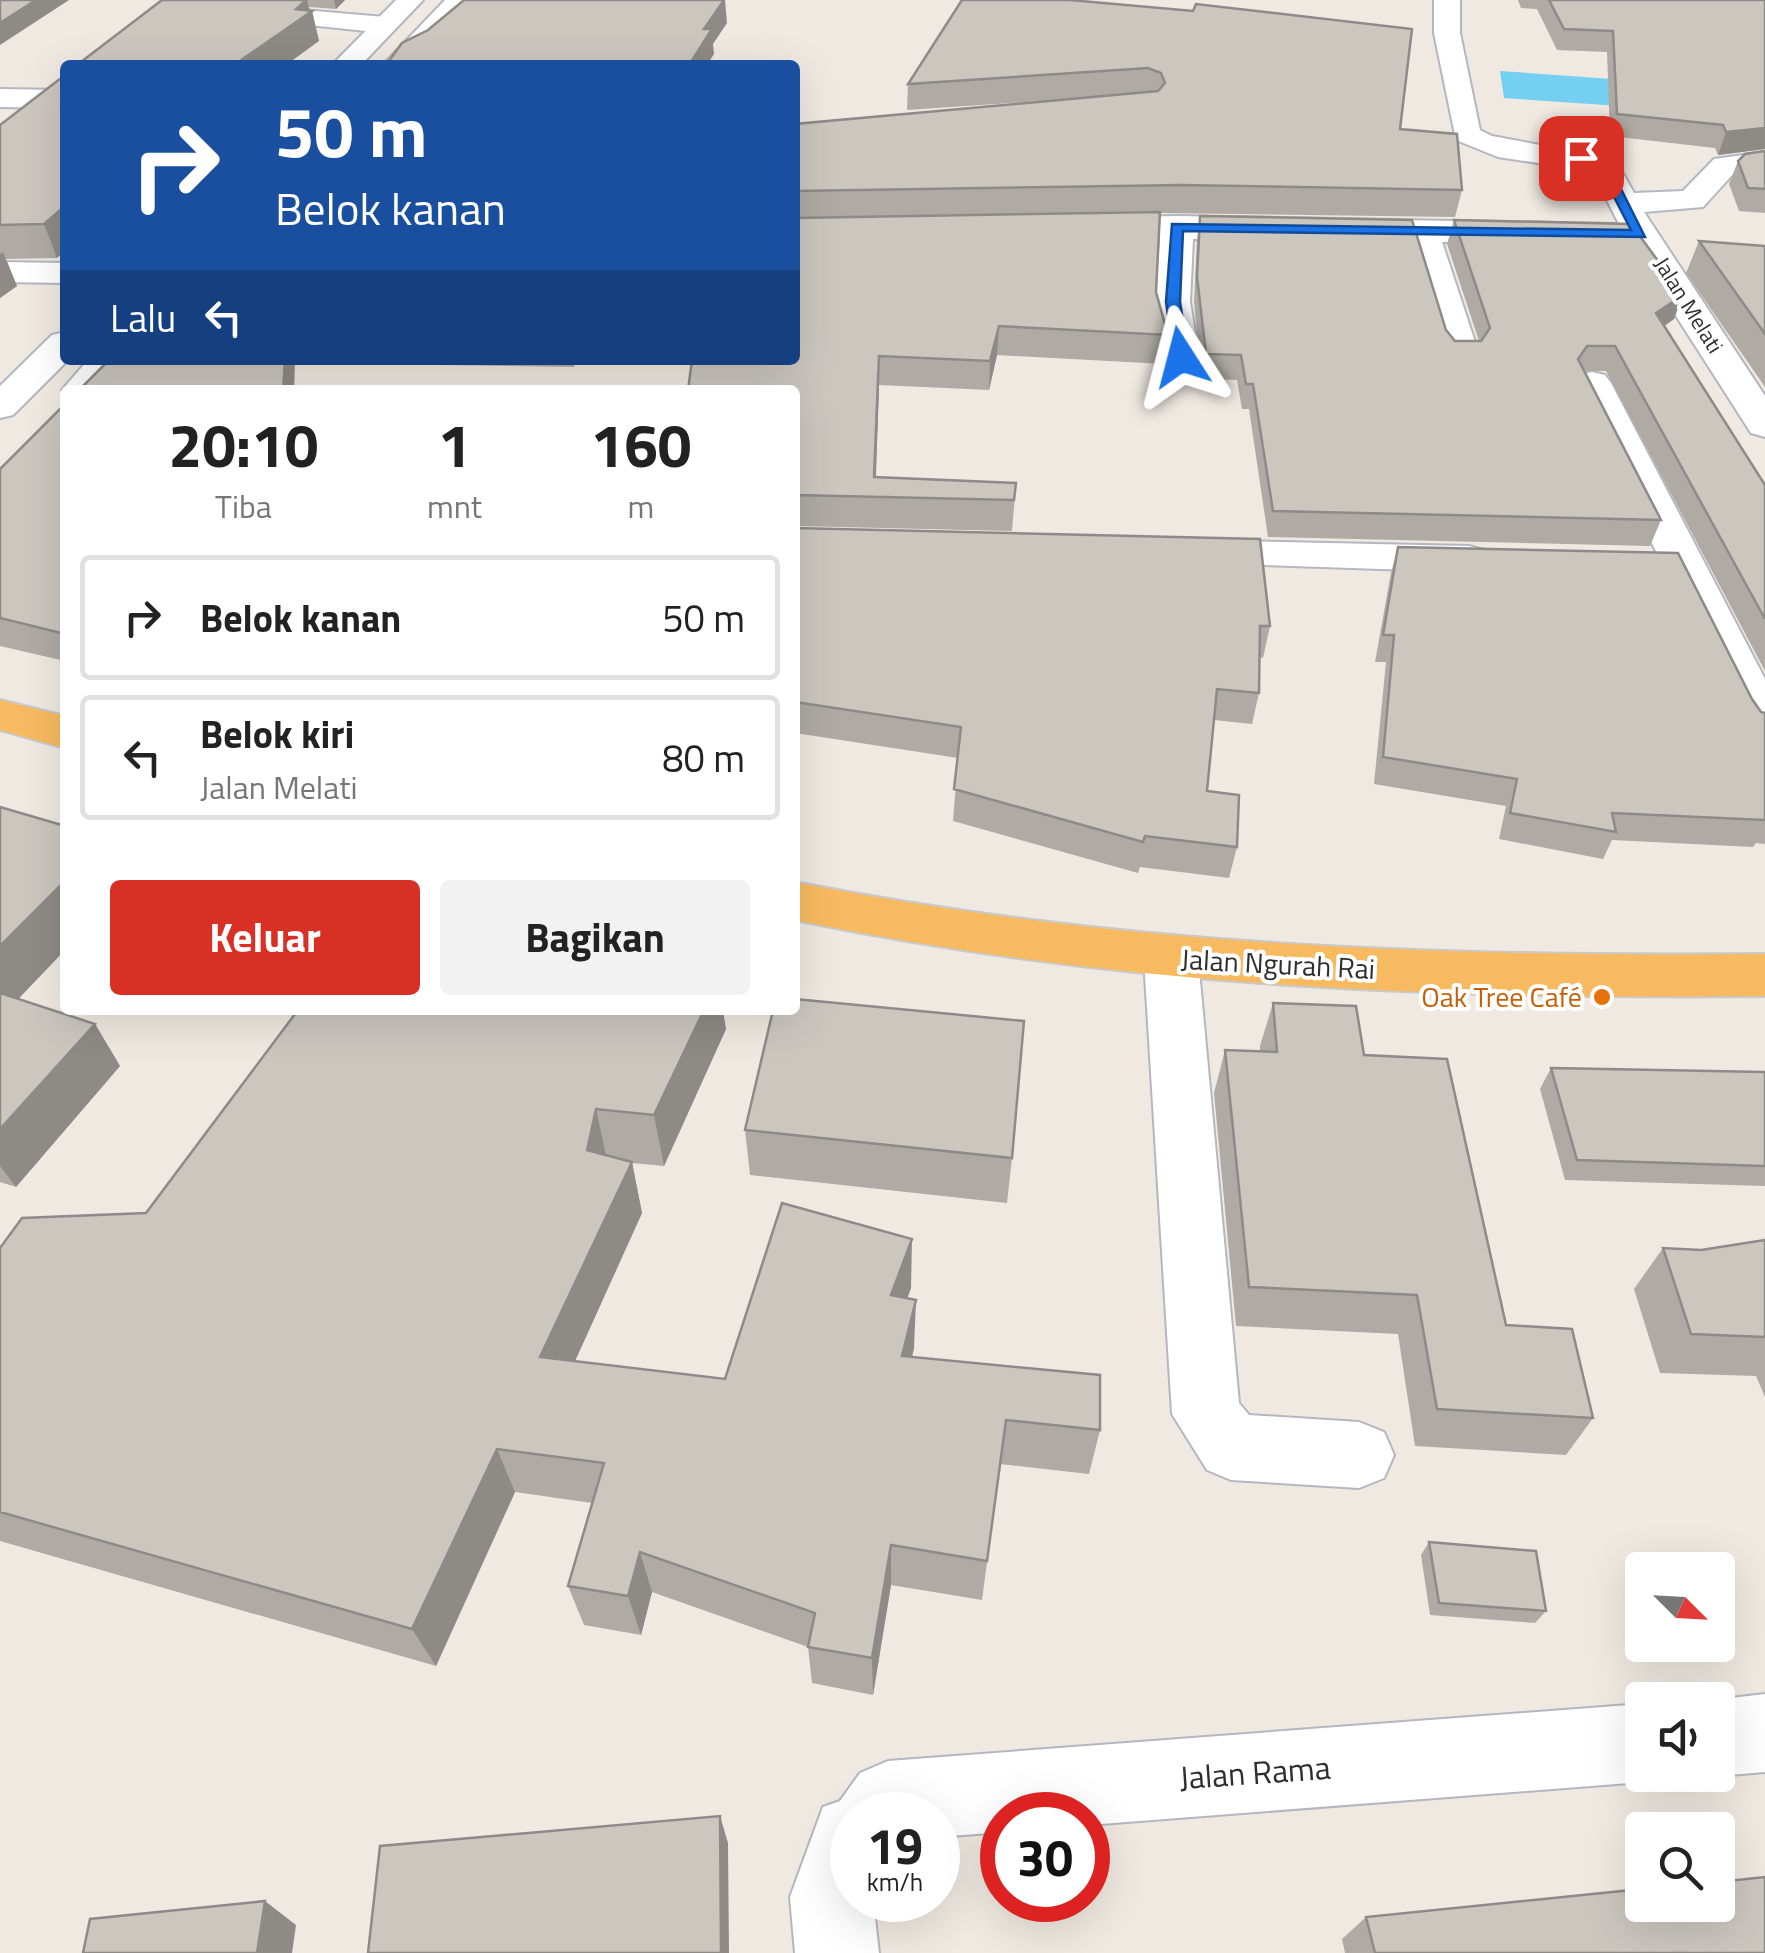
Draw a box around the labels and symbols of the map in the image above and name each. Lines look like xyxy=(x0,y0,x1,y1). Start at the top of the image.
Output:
pin xyxy=(1539,116,1624,201)
street label: Jalan Melati xyxy=(1646,250,1732,360)
position arrow xyxy=(1129,305,1233,409)
street label: Jalan Ngurah Rai xyxy=(1180,937,1376,990)
place label: Oak Tree Café xyxy=(1421,975,1582,1018)
marker: Oak Tree Café xyxy=(1591,986,1613,1008)
north arrow xyxy=(1625,1552,1735,1662)
street label: Jalan Rama xyxy=(1178,1743,1332,1801)
speed limit sign: 30 xyxy=(980,1792,1110,1922)

